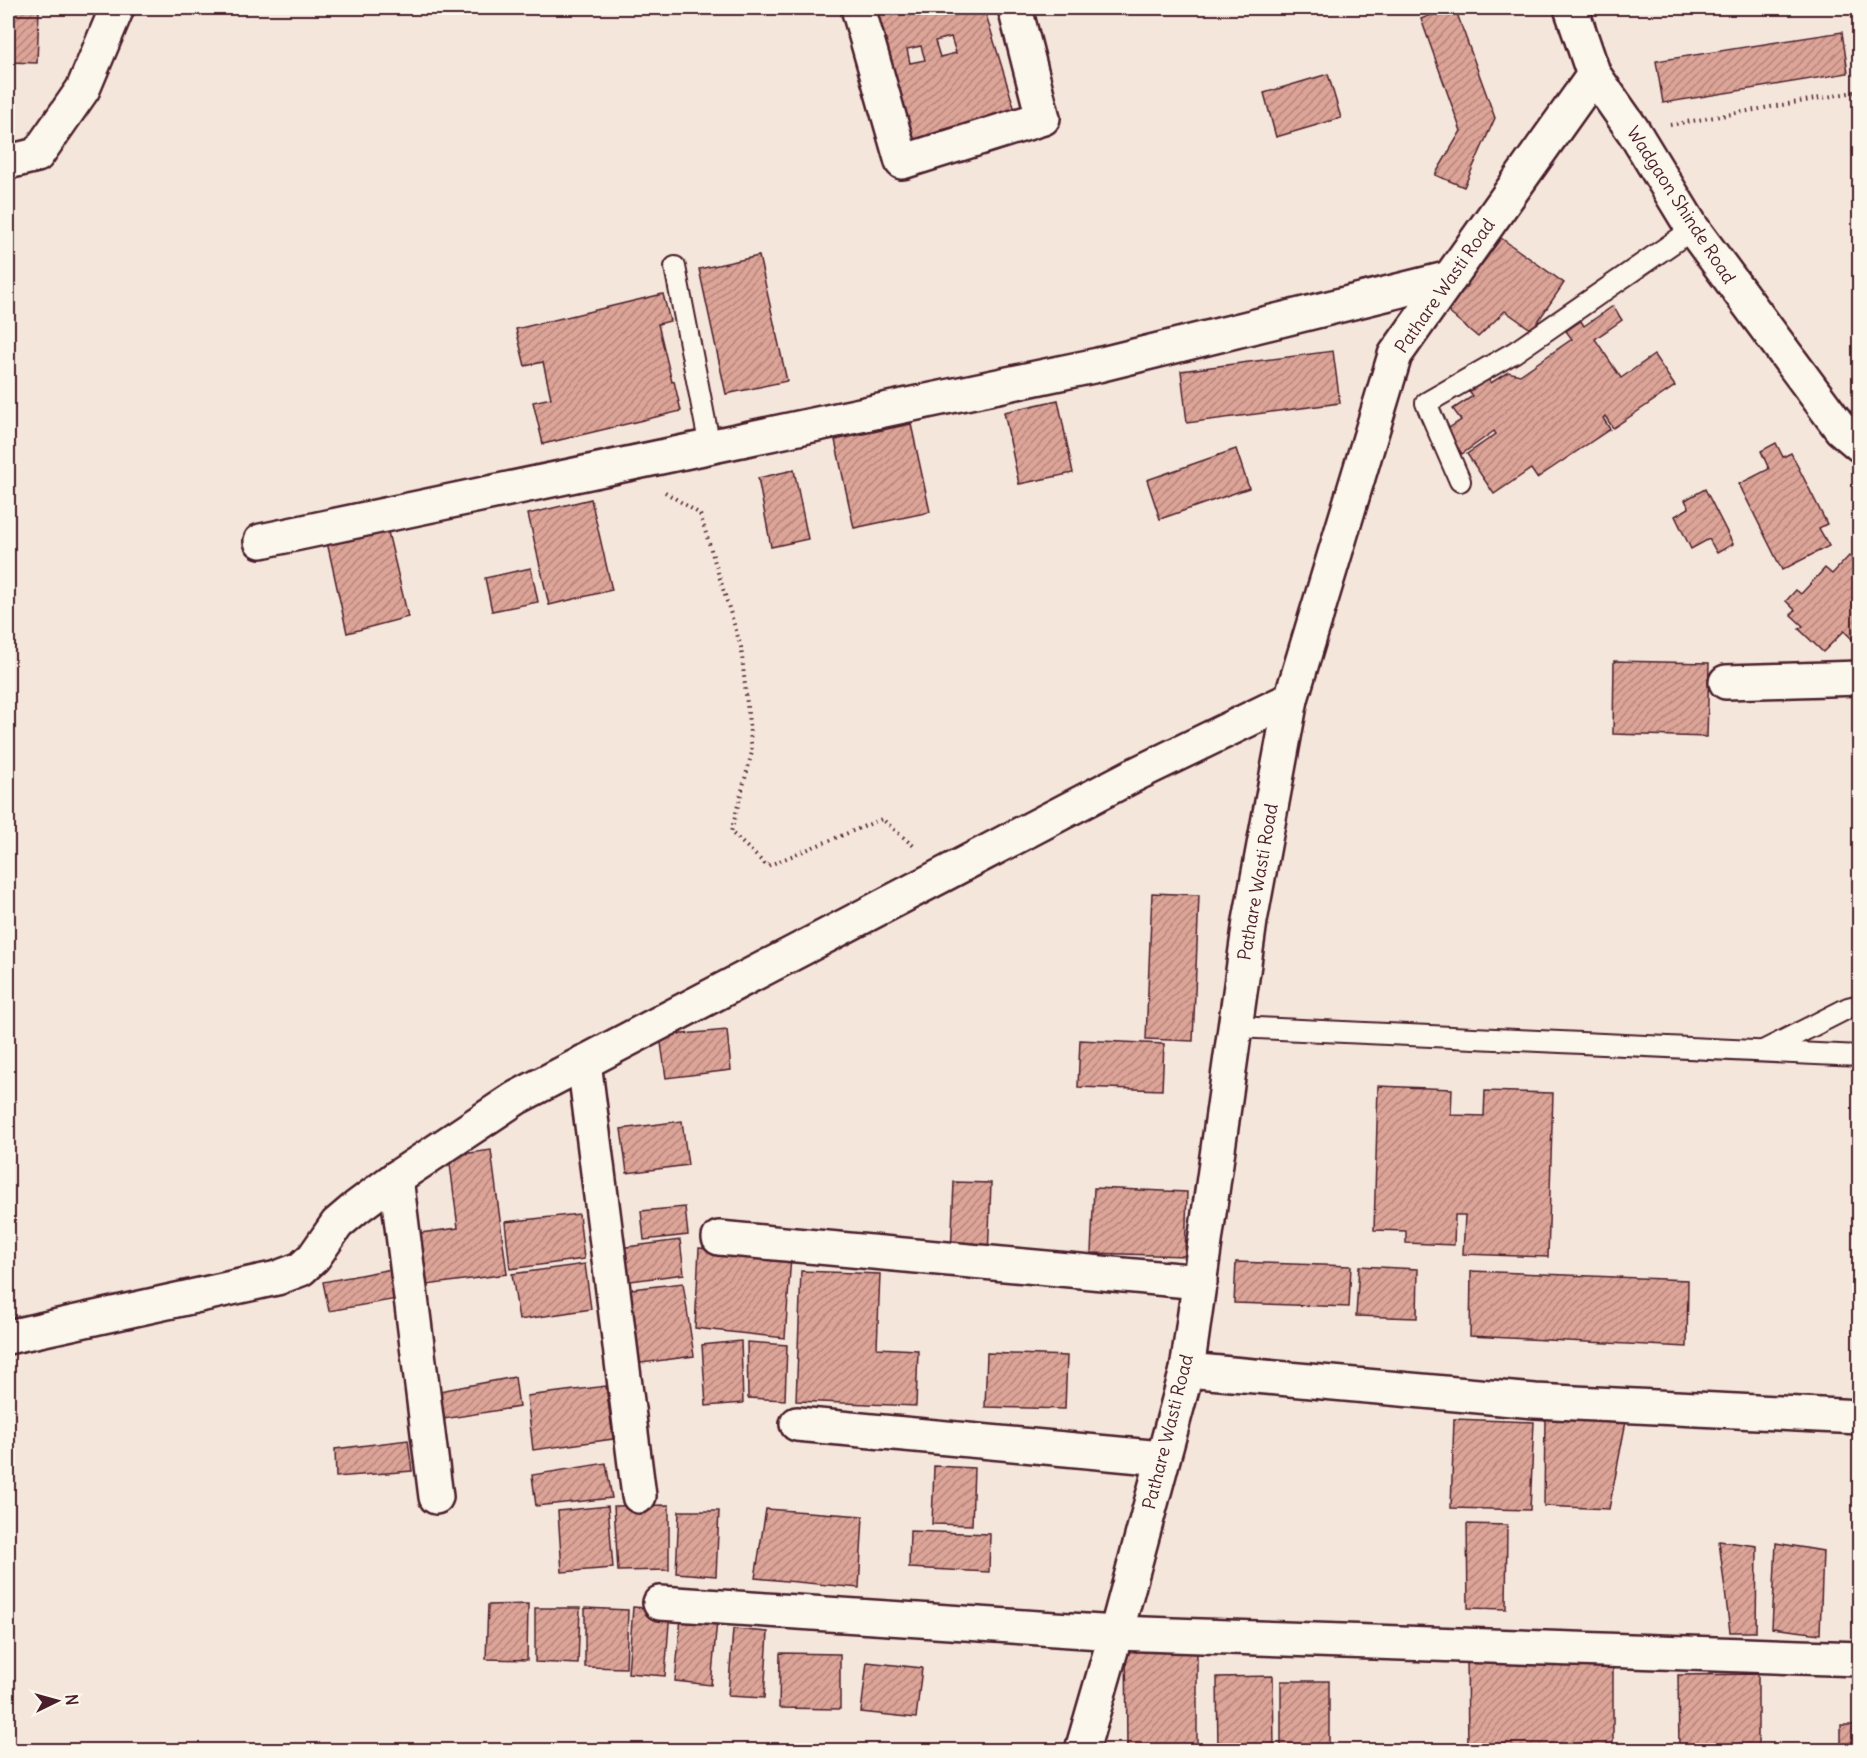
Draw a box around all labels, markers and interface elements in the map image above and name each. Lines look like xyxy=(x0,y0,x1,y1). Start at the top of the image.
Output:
street label: Wadgaon Shinde Road xyxy=(1622,122,1741,288)
street label: Pathare Wasti Road xyxy=(1390,214,1500,357)
street label: Pathare Wasti Road xyxy=(1232,801,1283,962)
street label: Pathare Wasti Road xyxy=(1137,1352,1198,1512)
north arrow xyxy=(27,1671,87,1731)
text: N xyxy=(61,1693,82,1706)

